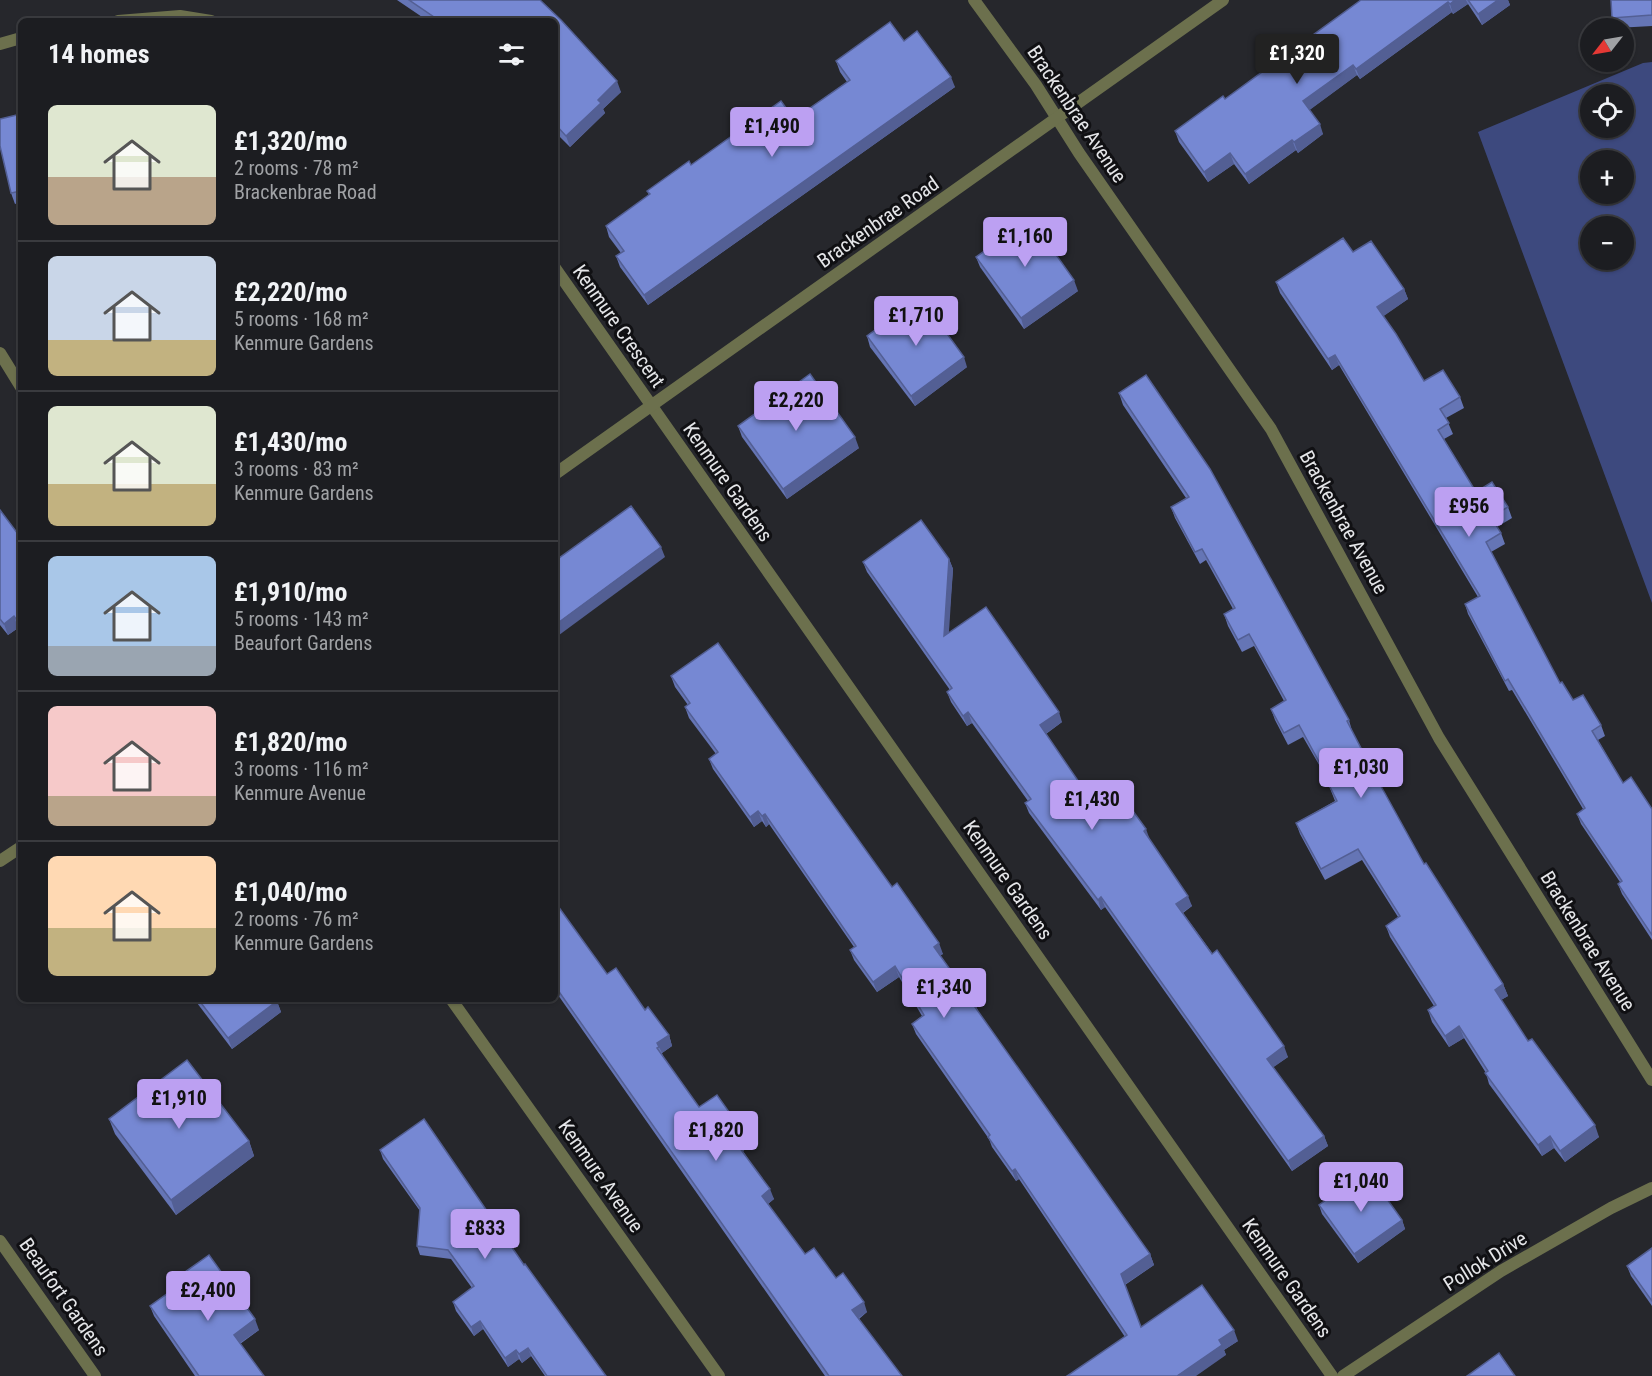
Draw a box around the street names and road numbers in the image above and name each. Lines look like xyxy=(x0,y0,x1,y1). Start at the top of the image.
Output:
street label: Brackenbrae Avenue xyxy=(1022,41,1132,187)
street label: Brackenbrae Road xyxy=(813,171,943,273)
street label: Kenmure Crescent xyxy=(568,260,670,392)
street label: Kenmure Gardens xyxy=(678,418,778,546)
street label: Brackenbrae Avenue xyxy=(1295,446,1393,598)
street label: Kenmure Gardens xyxy=(958,816,1058,944)
street label: Brackenbrae Avenue xyxy=(1535,867,1641,1015)
street label: Kenmure Avenue xyxy=(553,1115,649,1237)
street label: Kenmure Gardens xyxy=(1237,1214,1337,1342)
street label: Pollok Drive xyxy=(1439,1226,1531,1296)
street label: Beaufort Gardens xyxy=(14,1233,114,1361)

